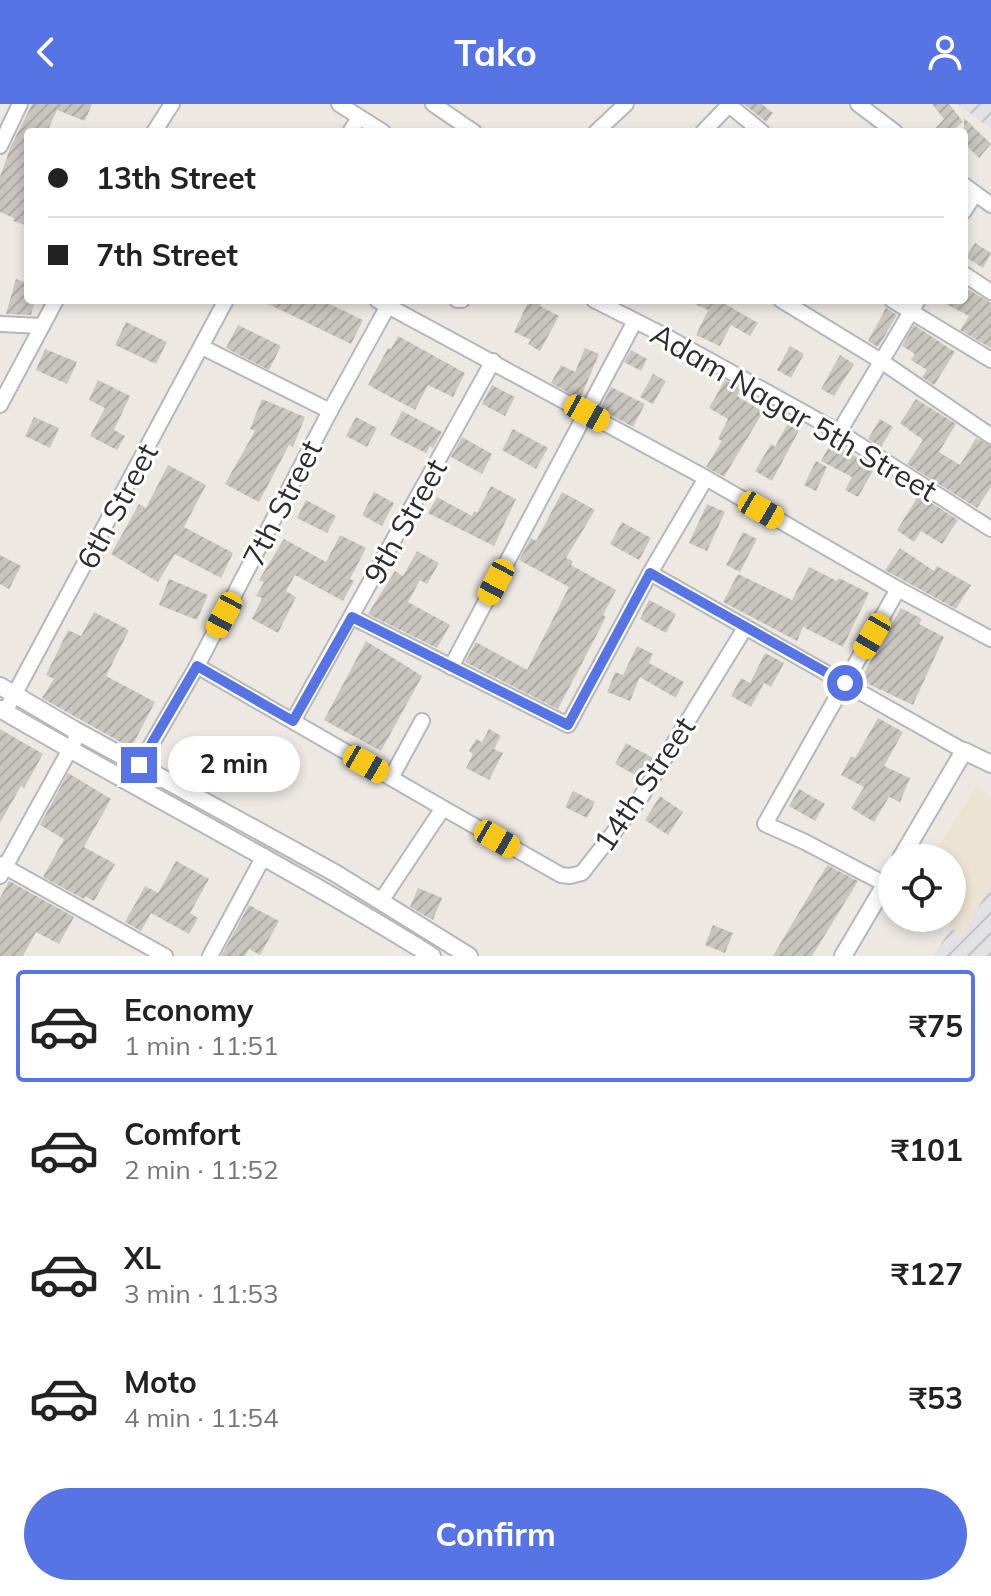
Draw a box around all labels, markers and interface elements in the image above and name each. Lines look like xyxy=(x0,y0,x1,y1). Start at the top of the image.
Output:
icon: back xyxy=(24,30,68,74)
text: Tako xyxy=(454,30,537,75)
icon: person xyxy=(923,30,967,74)
text: 13th Street xyxy=(96,159,256,197)
text: 7th Street xyxy=(96,236,238,274)
street label: Adam Nagar 5th Street xyxy=(644,315,944,509)
car xyxy=(560,391,614,435)
street label: 7th Street xyxy=(234,433,330,573)
street label: 6th Street xyxy=(68,437,166,575)
street label: 9th Street xyxy=(355,452,455,590)
car xyxy=(734,488,788,532)
car xyxy=(474,555,518,609)
car xyxy=(202,588,246,642)
car xyxy=(850,609,894,663)
route start xyxy=(827,665,863,701)
street label: 14th Street xyxy=(585,709,703,859)
callout: 2 min xyxy=(167,737,299,793)
car xyxy=(339,742,393,786)
route end xyxy=(121,747,157,783)
text: 2 min xyxy=(200,747,268,780)
car xyxy=(470,817,524,861)
map controls xyxy=(878,844,966,932)
button: locate xyxy=(878,844,966,932)
icon: car xyxy=(28,990,100,1062)
text: Economy xyxy=(124,991,253,1029)
text: ₹75 xyxy=(909,1007,963,1045)
text: 1 min · 11:51 xyxy=(124,1029,279,1062)
icon: car xyxy=(28,1114,100,1186)
text: Comfort xyxy=(124,1115,241,1153)
text: ₹101 xyxy=(891,1131,963,1169)
text: 2 min · 11:52 xyxy=(124,1153,279,1186)
icon: car xyxy=(28,1238,100,1310)
text: XL xyxy=(124,1239,161,1277)
text: ₹127 xyxy=(891,1255,963,1293)
text: 3 min · 11:53 xyxy=(124,1277,279,1310)
icon: car xyxy=(28,1362,100,1434)
text: Moto xyxy=(124,1363,197,1401)
text: ₹53 xyxy=(909,1379,963,1417)
text: 4 min · 11:54 xyxy=(124,1401,279,1434)
button: Confirm xyxy=(24,1488,967,1580)

